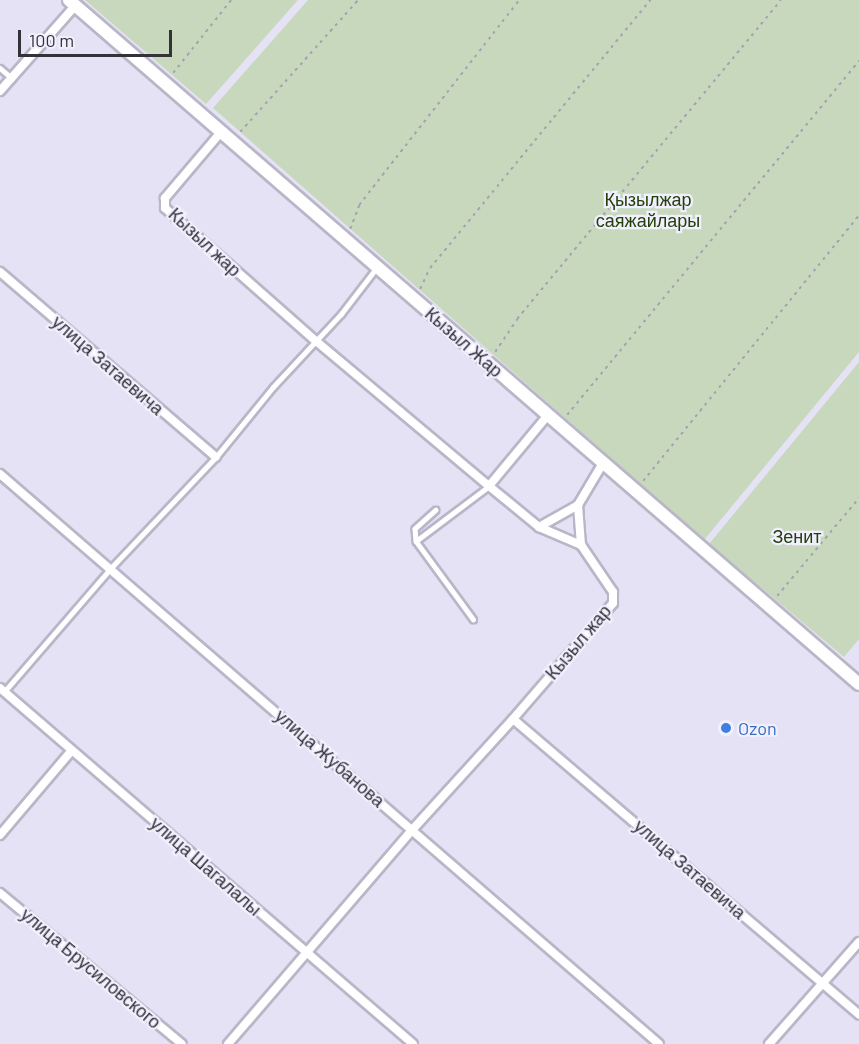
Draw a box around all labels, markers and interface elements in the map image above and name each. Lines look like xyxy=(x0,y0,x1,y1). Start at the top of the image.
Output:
scale bar xyxy=(21,18,176,56)
text: 100 m xyxy=(29,29,74,51)
park label: Қызылжар саяжайлары xyxy=(596,189,700,232)
street label: Кызыл жар xyxy=(164,203,246,281)
street label: Кызыл Жар xyxy=(421,303,507,381)
street label: улица Затаевича xyxy=(48,311,168,419)
park label: Зенит xyxy=(772,525,822,547)
street label: Кызыл жар xyxy=(541,600,615,684)
street label: улица Жубанова xyxy=(271,705,389,811)
place label: Ozon xyxy=(738,717,777,739)
marker: Ozon xyxy=(719,721,733,735)
street label: улица Шагалалы xyxy=(146,812,266,920)
street label: улица Затаевича xyxy=(630,815,750,923)
street label: улица Брусиловского xyxy=(17,903,165,1033)

